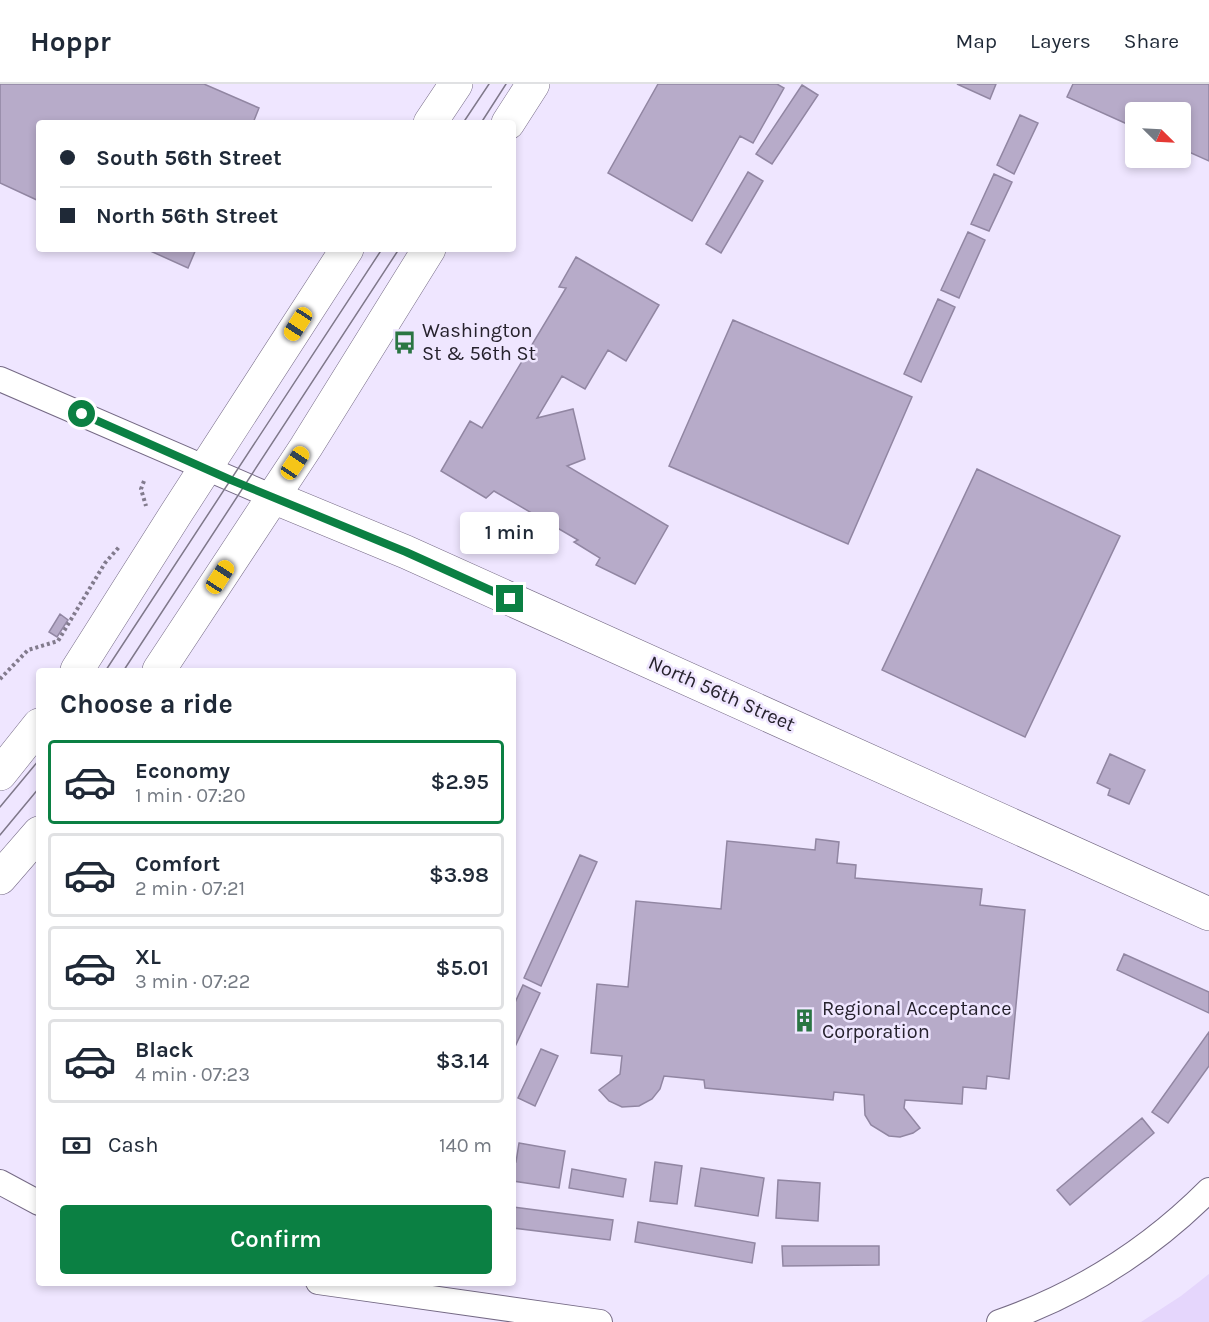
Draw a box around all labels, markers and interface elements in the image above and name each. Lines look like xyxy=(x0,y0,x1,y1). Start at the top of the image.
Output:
text: Hoppr xyxy=(30,25,111,58)
text: Map xyxy=(955,29,997,53)
text: Layers xyxy=(1030,29,1091,53)
text: Share xyxy=(1124,29,1179,53)
north arrow xyxy=(1125,102,1191,168)
map controls xyxy=(1125,102,1191,168)
text: South 56th Street xyxy=(96,145,282,171)
text: North 56th Street xyxy=(96,203,278,229)
car xyxy=(281,304,315,344)
place label: Washington St & 56th St xyxy=(422,319,537,365)
bus stop icon: Washington St & 56th St xyxy=(391,329,417,355)
route start xyxy=(68,400,95,427)
car xyxy=(277,443,313,483)
callout: 1 min xyxy=(460,512,560,554)
text: 1 min xyxy=(485,521,534,544)
car xyxy=(203,557,237,597)
route end xyxy=(496,585,523,612)
street label: North 56th Street xyxy=(645,651,799,736)
text: Choose a ride xyxy=(60,688,233,720)
icon: car xyxy=(63,755,117,809)
text: Economy xyxy=(135,758,230,784)
text: $2.95 xyxy=(431,769,489,795)
text: 1 min · 07:20 xyxy=(135,784,246,807)
icon: car xyxy=(63,848,117,902)
text: Comfort xyxy=(135,851,220,877)
text: $3.98 xyxy=(429,862,489,888)
text: 2 min · 07:21 xyxy=(135,877,245,900)
icon: car xyxy=(63,941,117,995)
text: XL xyxy=(135,944,161,970)
text: $5.01 xyxy=(436,955,489,981)
text: 3 min · 07:22 xyxy=(135,970,250,993)
place label: Regional Acceptance Corporation xyxy=(822,997,1011,1043)
building icon: Regional Acceptance Corporation xyxy=(791,1007,817,1033)
icon: car xyxy=(63,1034,117,1088)
text: Black xyxy=(135,1037,194,1063)
text: $3.14 xyxy=(436,1048,489,1074)
text: 4 min · 07:23 xyxy=(135,1063,250,1086)
icon: cash xyxy=(60,1129,93,1162)
text: Cash xyxy=(108,1132,158,1158)
text: 140 m xyxy=(439,1134,492,1157)
button: Confirm xyxy=(60,1205,492,1274)

